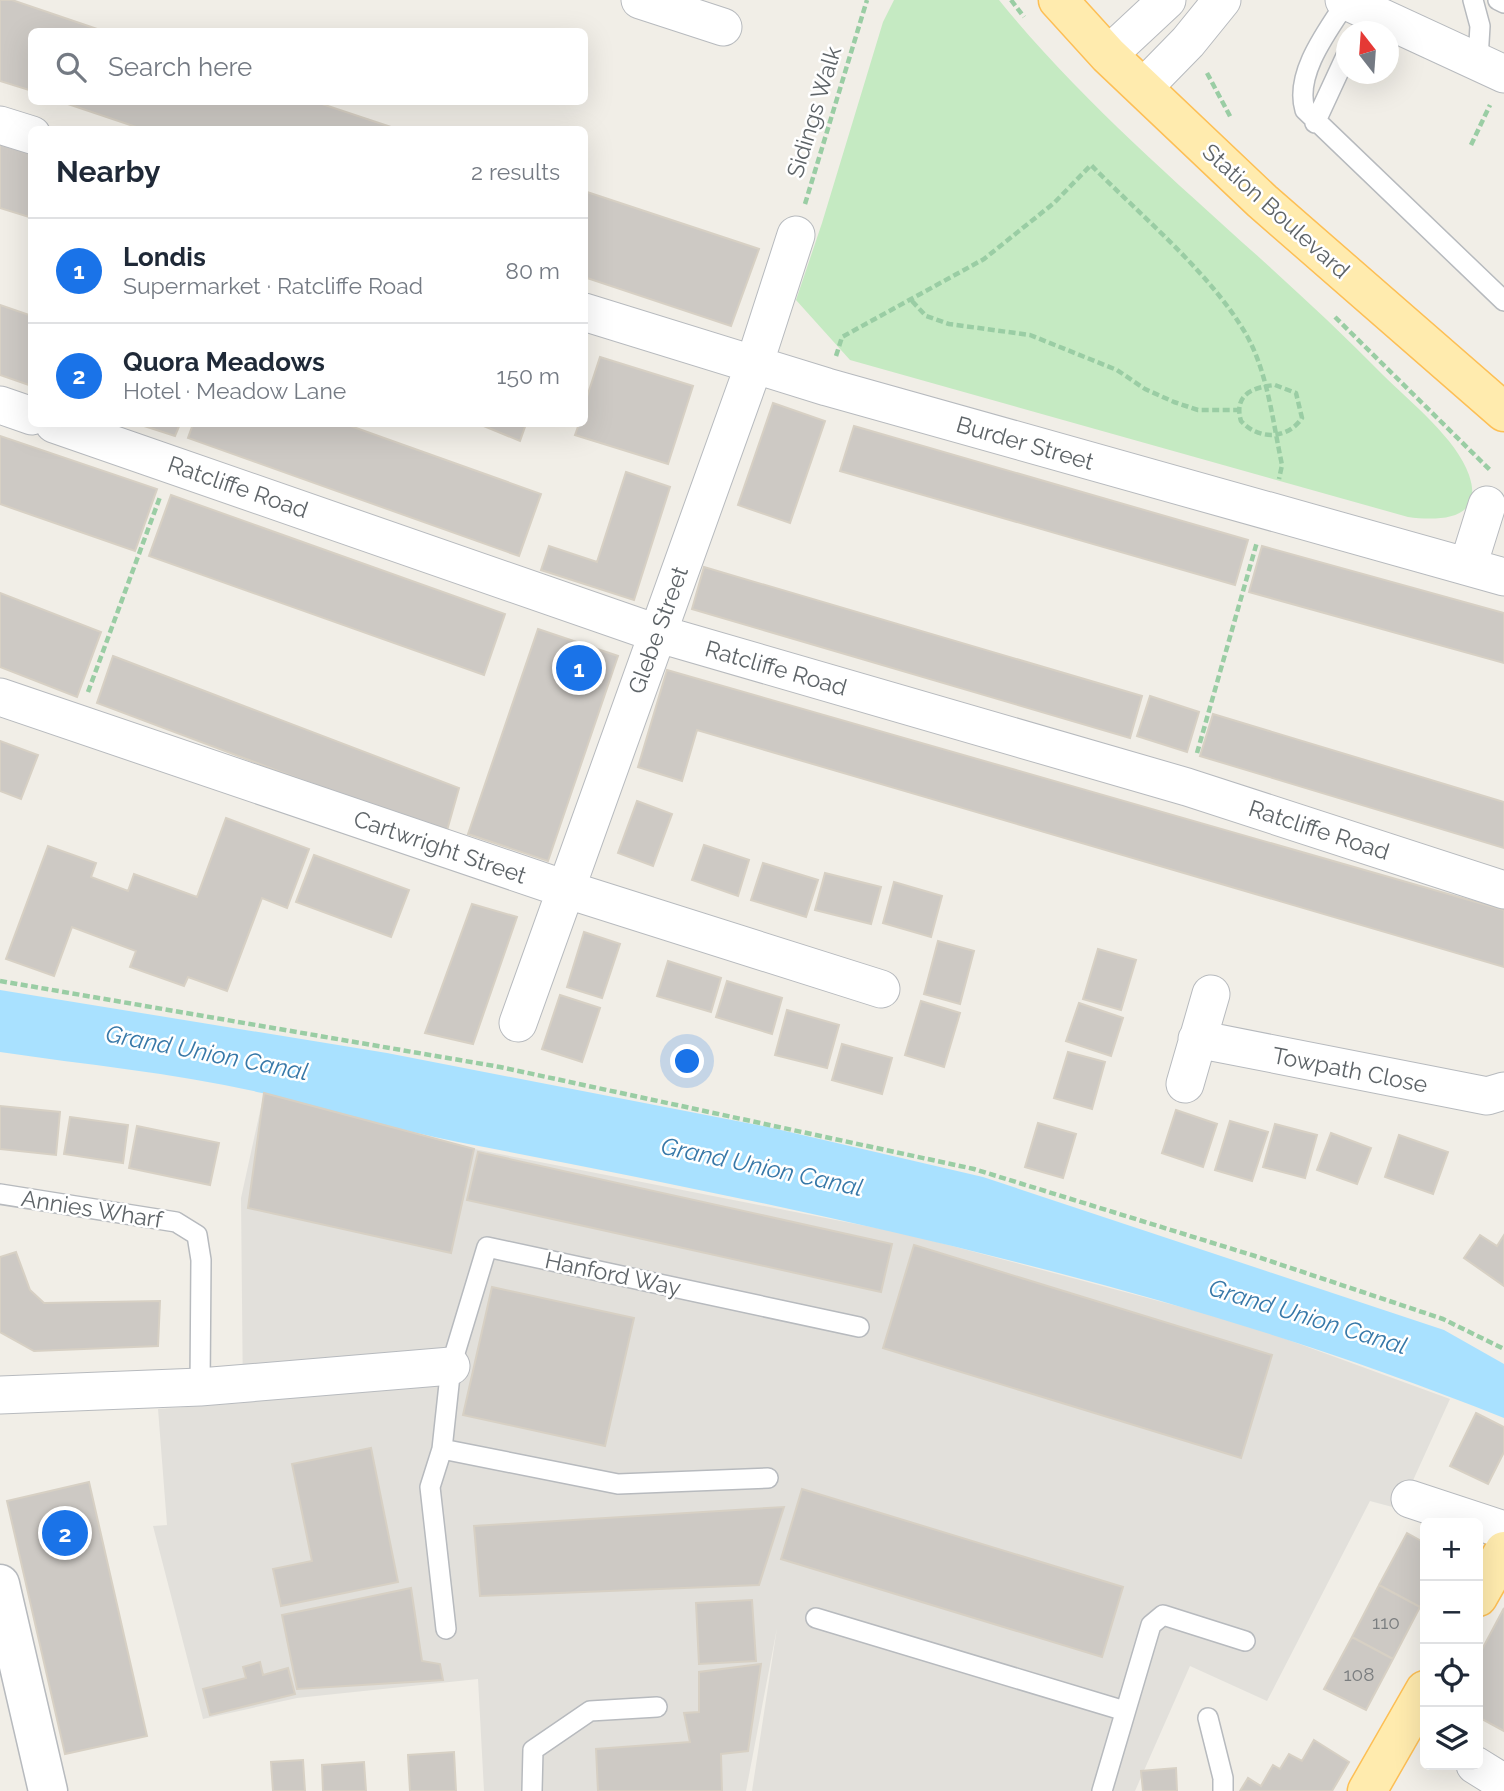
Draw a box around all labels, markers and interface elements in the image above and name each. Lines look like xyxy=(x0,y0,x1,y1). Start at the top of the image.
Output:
north arrow xyxy=(1336,21,1399,84)
search box xyxy=(28,28,588,105)
street label: Sidings Walk xyxy=(781,43,846,181)
icon: search xyxy=(52,48,90,86)
text: Search here xyxy=(108,52,252,82)
street label: Station Boulevard xyxy=(1197,138,1355,284)
text: Nearby xyxy=(56,154,160,189)
text: 2 results xyxy=(471,158,560,185)
text: Londis xyxy=(123,242,206,272)
text: 1 xyxy=(73,257,85,284)
text: 80 m xyxy=(505,257,560,284)
text: Supermarket · Ratcliffe Road xyxy=(123,272,423,299)
text: Quora Meadows xyxy=(123,347,325,377)
text: 2 xyxy=(73,362,85,389)
text: 150 m xyxy=(497,362,560,389)
text: Hotel · Meadow Lane xyxy=(123,377,346,404)
street label: Burder Street xyxy=(953,410,1097,475)
street label: Ratcliffe Road xyxy=(165,450,312,523)
street label: Glebe Street xyxy=(622,562,693,697)
street label: Ratcliffe Road xyxy=(702,634,850,701)
pin: 1 xyxy=(556,642,602,694)
street label: Ratcliffe Road xyxy=(1245,794,1393,865)
street label: Cartwright Street xyxy=(350,804,530,889)
water label: Grand Union Canal xyxy=(103,1019,311,1086)
street label: Towpath Close xyxy=(1270,1041,1430,1098)
your location xyxy=(670,1044,704,1078)
water label: Grand Union Canal xyxy=(659,1131,866,1202)
street label: Annies Wharf xyxy=(19,1184,166,1233)
street label: Hanford Way xyxy=(543,1246,684,1301)
water label: Grand Union Canal xyxy=(1206,1273,1411,1360)
pin: 2 xyxy=(42,1507,88,1559)
map controls xyxy=(1420,1518,1483,1770)
button: + xyxy=(1420,1518,1483,1581)
button: − xyxy=(1420,1581,1483,1644)
house number: 110 xyxy=(1372,1611,1400,1633)
button: locate xyxy=(1420,1644,1483,1707)
house number: 108 xyxy=(1343,1663,1375,1685)
button: layers xyxy=(1420,1707,1483,1770)

